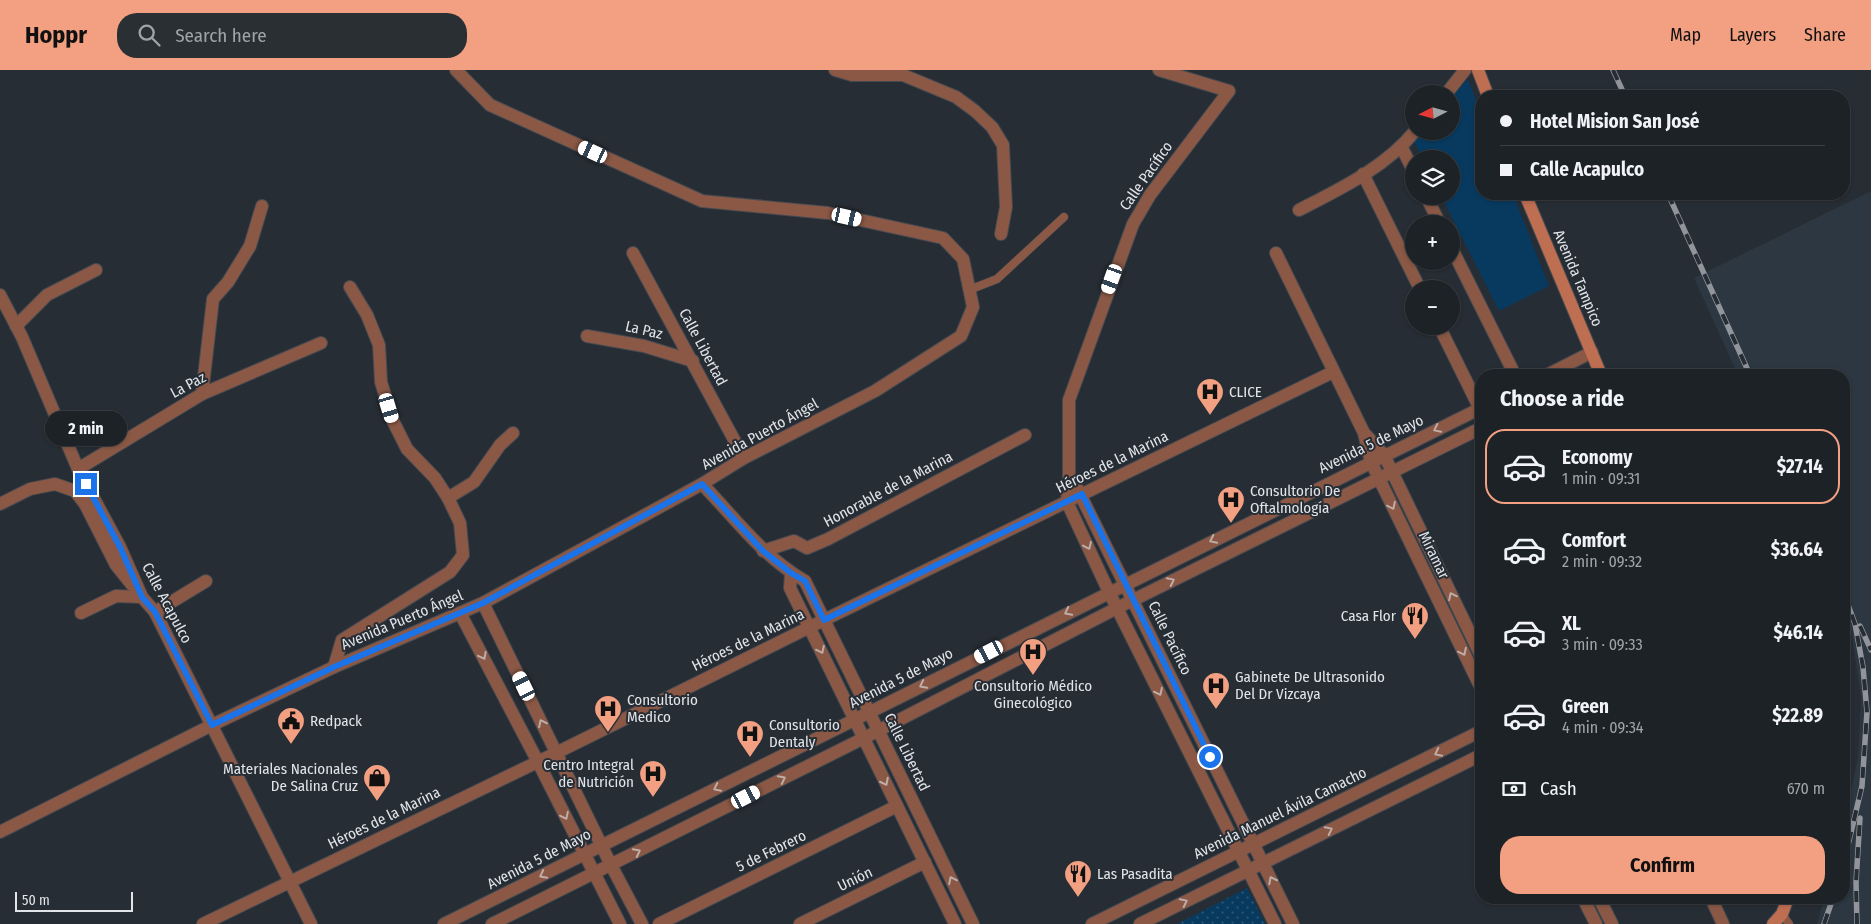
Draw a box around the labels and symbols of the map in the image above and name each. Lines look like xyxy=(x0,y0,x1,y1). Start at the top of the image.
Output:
north arrow xyxy=(1405,85,1460,140)
street label: Calle Pacífico xyxy=(1116,138,1176,214)
car xyxy=(576,139,609,165)
car xyxy=(830,206,863,228)
street label: Avenida Tampico xyxy=(1550,227,1607,329)
car xyxy=(1099,262,1124,296)
street label: Calle Libertad xyxy=(675,305,731,389)
street label: La Paz xyxy=(624,317,664,343)
street label: La Paz xyxy=(167,368,209,402)
hospital icon: CLICE xyxy=(1195,377,1225,416)
place label: CLICE xyxy=(1229,383,1262,401)
car xyxy=(377,391,400,425)
street label: Avenida Puerto Ángel xyxy=(699,394,821,474)
street label: Avenida 5 de Mayo xyxy=(1316,411,1426,477)
callout: 2 min xyxy=(45,412,127,446)
one-way arrow xyxy=(1434,423,1443,433)
street label: Héroes de la Marina xyxy=(1053,427,1171,497)
street label: Honorable de la Marina xyxy=(820,447,956,531)
route end xyxy=(75,473,97,495)
place label: Consultorio De Oftalmología xyxy=(1250,482,1340,517)
hospital icon: Consultorio De Oftalmología xyxy=(1216,485,1246,524)
one-way arrow xyxy=(1386,501,1396,510)
street label: Miramar xyxy=(1415,528,1454,582)
one-way arrow xyxy=(1210,534,1219,544)
one-way arrow xyxy=(1082,541,1092,550)
street label: Calle Acapulco xyxy=(138,560,196,646)
one-way arrow xyxy=(1166,577,1175,587)
street label: Avenida Puerto Ángel xyxy=(338,586,466,654)
one-way arrow xyxy=(1448,593,1458,602)
street label: Calle Pacífico xyxy=(1144,598,1196,678)
restaurant icon: Casa Flor xyxy=(1400,601,1430,640)
street label: Héroes de la Marina xyxy=(689,605,807,675)
one-way arrow xyxy=(1064,606,1073,617)
place label: Casa Flor xyxy=(1341,607,1397,625)
hospital icon: Consultorio Médico Ginecológico xyxy=(1018,637,1048,676)
car xyxy=(972,639,1005,665)
street label: Avenida 5 de Mayo xyxy=(846,644,956,712)
one-way arrow xyxy=(814,645,825,654)
one-way arrow xyxy=(1457,647,1468,656)
one-way arrow xyxy=(477,651,487,660)
place label: Gabinete De Ultrasonido Del Dr Vizcaya xyxy=(1235,668,1385,703)
car xyxy=(510,669,537,703)
hospital icon: Gabinete De Ultrasonido Del Dr Vizcaya xyxy=(1201,671,1231,710)
place label: Consultorio Médico Ginecológico xyxy=(974,677,1092,712)
one-way arrow xyxy=(919,679,928,689)
one-way arrow xyxy=(1153,687,1163,696)
place label: Consultorio Medico xyxy=(627,691,698,726)
hospital icon: Consultorio Medico xyxy=(593,694,623,733)
public building icon: Redpack xyxy=(276,706,306,745)
street label: Calle Libertad xyxy=(880,710,934,794)
place label: Redpack xyxy=(310,712,362,730)
place label: Consultorio Dentaly xyxy=(769,716,840,751)
one-way arrow xyxy=(537,719,548,728)
hospital icon: Consultorio Dentaly xyxy=(735,719,765,758)
route start xyxy=(1199,746,1221,768)
one-way arrow xyxy=(1434,747,1443,757)
place label: Centro Integral de Nutrición xyxy=(543,756,634,791)
hospital icon: Centro Integral de Nutrición xyxy=(638,759,668,798)
place label: Materiales Nacionales De Salina Cruz xyxy=(223,760,358,795)
shop icon: Materiales Nacionales De Salina Cruz xyxy=(362,763,392,802)
street label: Avenida Manuel Ávila Camacho xyxy=(1191,763,1370,863)
one-way arrow xyxy=(777,775,786,785)
one-way arrow xyxy=(879,777,889,786)
one-way arrow xyxy=(713,782,722,792)
street label: Héroes de la Marina xyxy=(325,783,443,853)
car xyxy=(729,784,762,810)
one-way arrow xyxy=(559,811,569,820)
street label: Avenida 5 de Mayo xyxy=(484,825,594,893)
street label: 5 de Febrero xyxy=(733,826,809,876)
one-way arrow xyxy=(1324,826,1333,836)
one-way arrow xyxy=(632,848,641,858)
restaurant icon: Las Pasadita xyxy=(1063,859,1093,898)
street label: Unión xyxy=(835,863,875,895)
place label: Las Pasadita xyxy=(1097,865,1173,883)
one-way arrow xyxy=(539,869,548,879)
one-way arrow xyxy=(948,876,958,885)
one-way arrow xyxy=(1268,877,1278,886)
scale bar xyxy=(15,889,132,912)
one-way arrow xyxy=(1179,898,1188,908)

